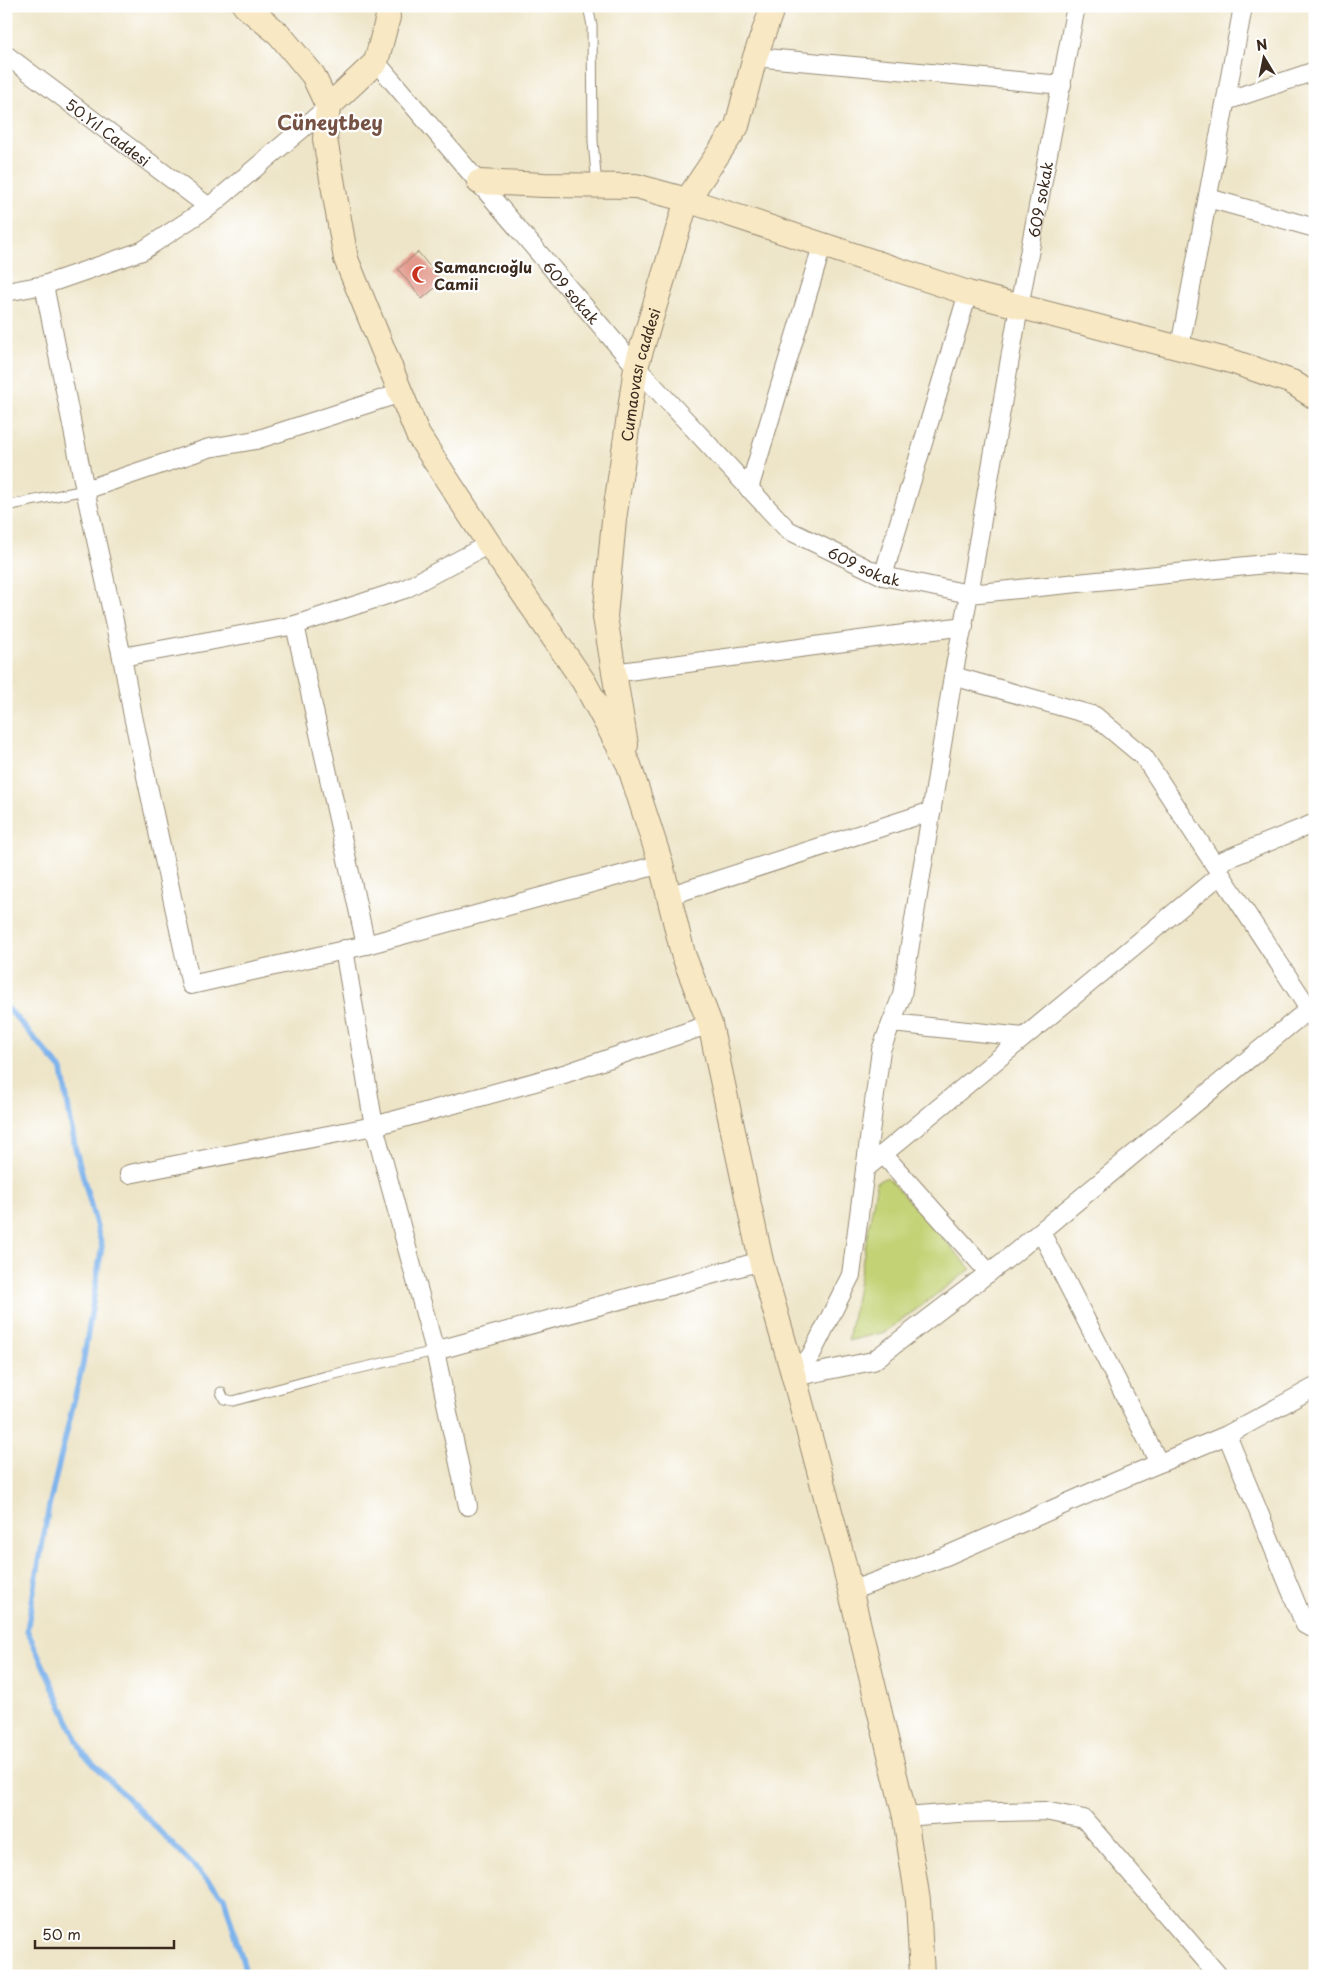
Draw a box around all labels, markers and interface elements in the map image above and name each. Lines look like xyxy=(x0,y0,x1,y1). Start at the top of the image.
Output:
north arrow xyxy=(1238,32,1288,82)
text: N xyxy=(1254,33,1269,56)
street label: 50.Yıl Caddesi xyxy=(61,92,156,171)
district label: Cüneytbey xyxy=(277,107,383,137)
street label: 609 sokak xyxy=(1021,159,1058,240)
place label: Samancıoğlu Camii xyxy=(434,255,532,295)
street label: 609 sokak xyxy=(538,255,606,329)
mosque icon: Samancıoğlu Camii xyxy=(410,265,430,285)
street label: Cumaovası caddesi xyxy=(614,305,665,443)
street label: 609 sokak xyxy=(824,540,903,591)
scale bar xyxy=(35,1917,174,1949)
text: 50 m xyxy=(42,1922,81,1945)

